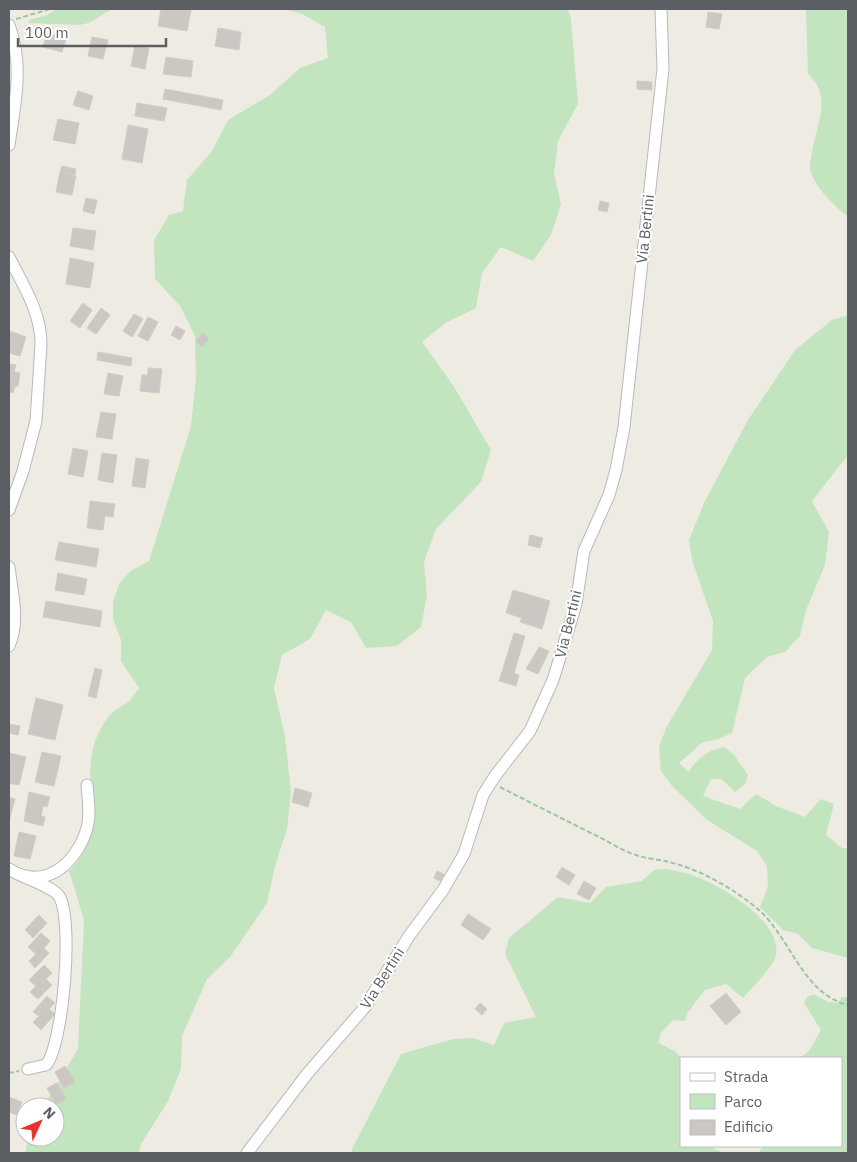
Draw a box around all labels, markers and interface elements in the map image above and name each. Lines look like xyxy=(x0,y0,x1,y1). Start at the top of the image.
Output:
scale bar xyxy=(18,15,165,47)
text: 100 m xyxy=(25,23,69,42)
street label: Via Bertini xyxy=(632,194,658,264)
street label: Via Bertini xyxy=(550,588,586,660)
street label: Via Bertini xyxy=(356,944,408,1012)
legend xyxy=(680,1057,842,1147)
text: Strada xyxy=(724,1067,768,1086)
text: Parco xyxy=(724,1092,762,1111)
north arrow xyxy=(15,1097,65,1147)
text: N xyxy=(39,1103,59,1123)
text: Edificio xyxy=(724,1117,773,1136)

